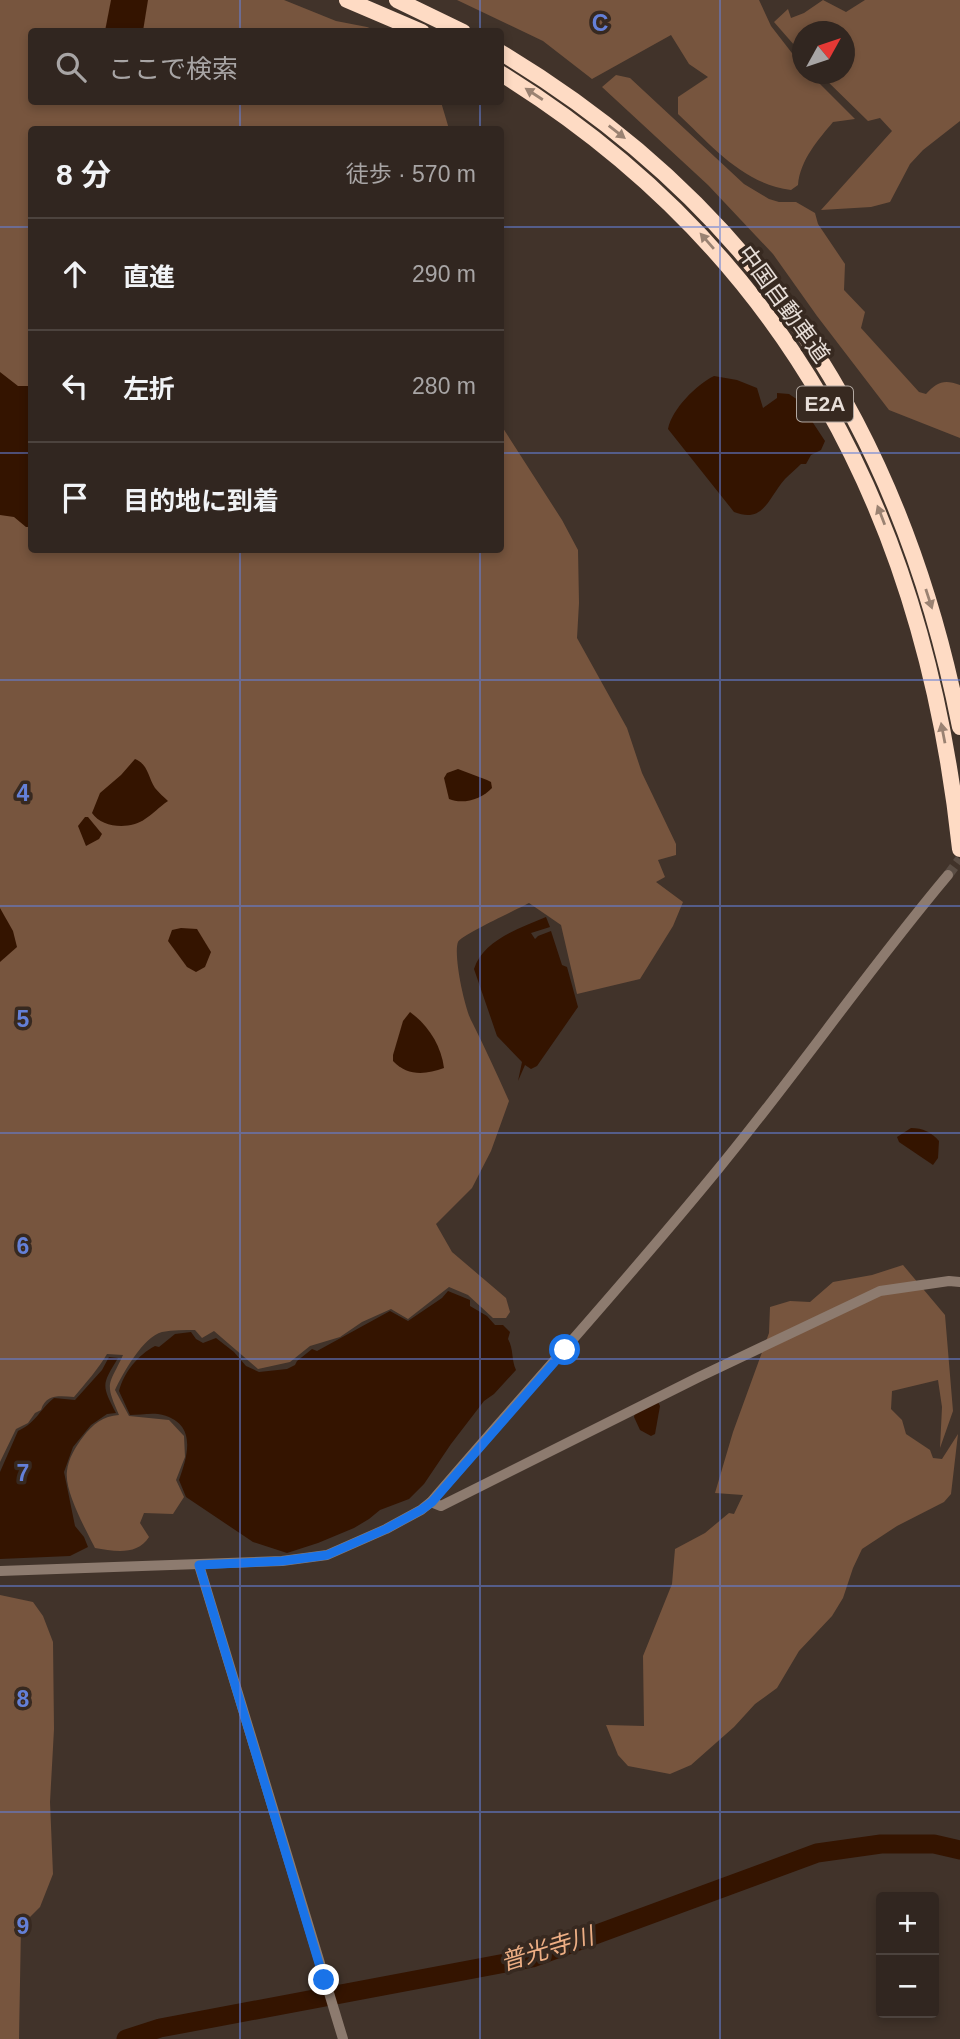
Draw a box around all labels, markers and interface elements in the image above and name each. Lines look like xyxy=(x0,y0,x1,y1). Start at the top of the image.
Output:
text: C xyxy=(592,10,608,36)
north arrow xyxy=(792,21,855,84)
search box xyxy=(28,28,504,105)
icon: search xyxy=(52,48,90,86)
text: ここで検索 xyxy=(108,54,238,84)
one-way arrow xyxy=(525,88,544,101)
one-way arrow xyxy=(608,124,626,139)
text: 8 分 xyxy=(56,158,111,191)
text: 徒歩 · 570 m xyxy=(346,161,476,187)
one-way arrow xyxy=(700,233,715,250)
street label: 中国自動車道 xyxy=(733,241,835,367)
icon: ahead xyxy=(56,255,94,293)
text: 290 m xyxy=(412,261,476,287)
text: 直進 xyxy=(123,262,175,292)
icon: left xyxy=(56,367,94,405)
text: 280 m xyxy=(412,373,476,399)
text: 左折 xyxy=(123,374,175,404)
road number: E2A xyxy=(797,386,853,422)
icon: arrive xyxy=(56,479,94,517)
text: 目的地に到着 xyxy=(123,486,279,516)
one-way arrow xyxy=(875,504,886,525)
one-way arrow xyxy=(925,588,935,609)
one-way arrow xyxy=(937,722,948,744)
text: 4 xyxy=(17,780,30,806)
text: 5 xyxy=(17,1006,30,1032)
text: 6 xyxy=(17,1233,29,1259)
route start xyxy=(549,1334,580,1365)
text: 7 xyxy=(17,1460,29,1486)
text: 8 xyxy=(17,1686,30,1712)
map controls xyxy=(876,1892,939,2018)
button: + xyxy=(876,1892,939,1955)
text: 9 xyxy=(17,1913,29,1939)
water label: 普光寺川 xyxy=(497,1921,600,1975)
button: − xyxy=(876,1955,939,2018)
route end xyxy=(308,1964,339,1995)

